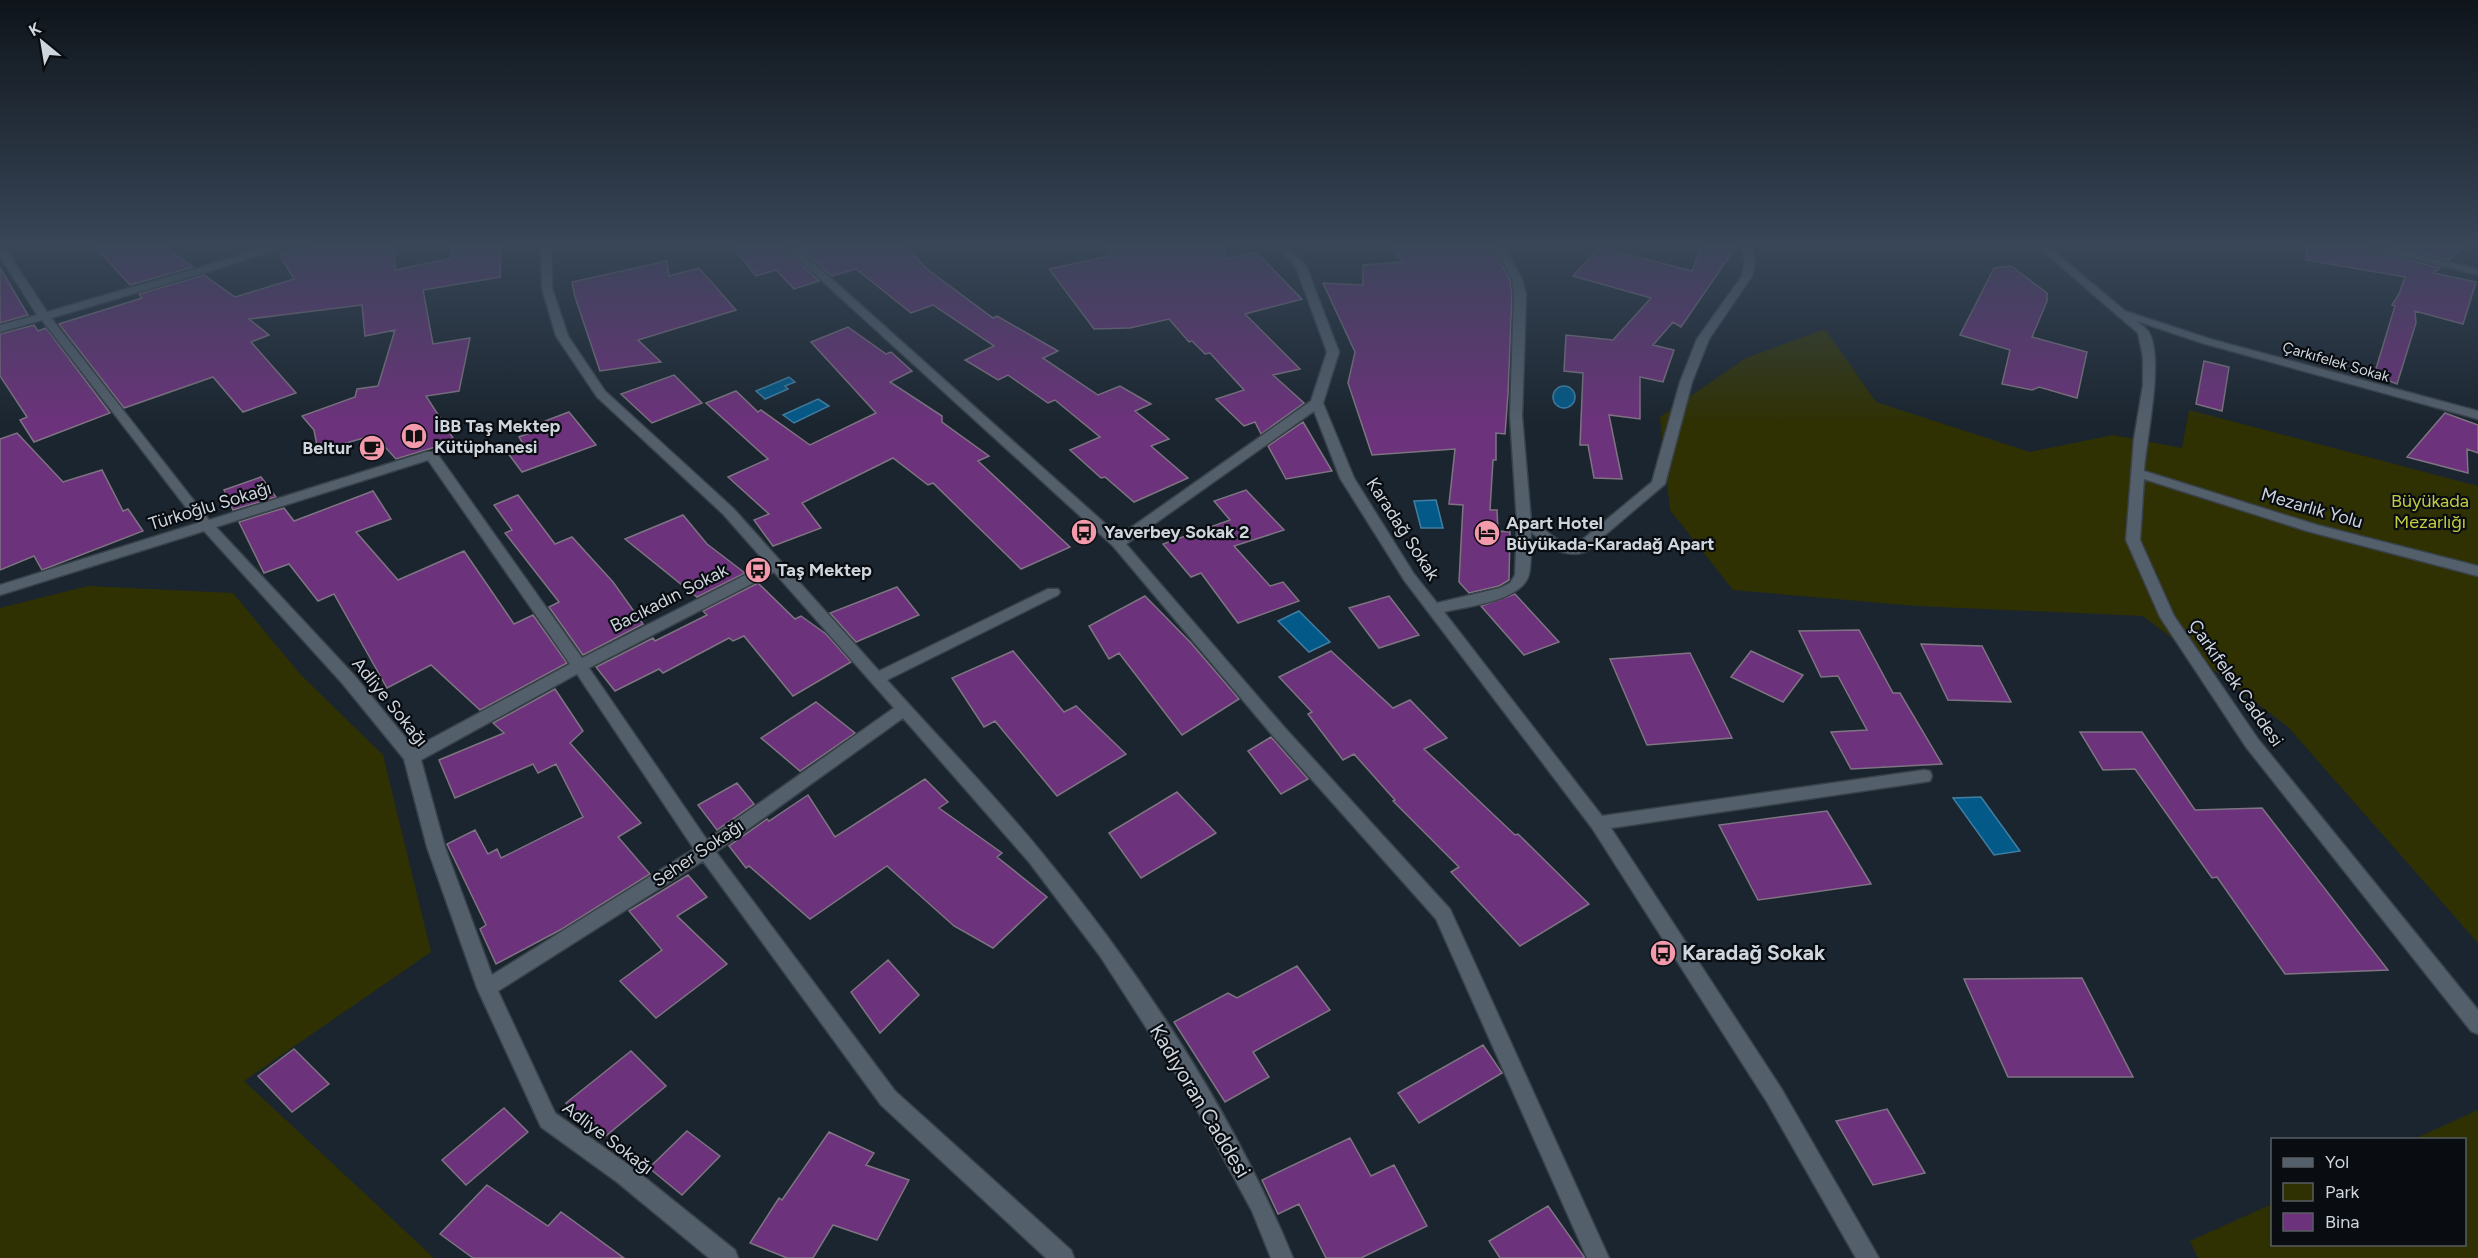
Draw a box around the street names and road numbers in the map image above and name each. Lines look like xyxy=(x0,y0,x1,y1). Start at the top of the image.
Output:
street label: Çarkıfelek Sokak xyxy=(2280,338,2392,386)
street label: Karadağ Sokak xyxy=(1362,474,1444,585)
street label: Türkoğlu Sokağı xyxy=(146,477,274,535)
street label: Mezarlık Yolu xyxy=(2259,483,2365,533)
street label: Bacıkadın Sokak xyxy=(607,559,732,637)
street label: Çarkıfelek Caddesi xyxy=(2184,615,2288,751)
street label: Adliye Sokağı xyxy=(347,653,433,751)
street label: Seher Sokağı xyxy=(648,814,748,892)
street label: Kadıyoran Caddesi xyxy=(1145,1019,1256,1182)
street label: Adliye Sokağı xyxy=(558,1097,658,1179)

